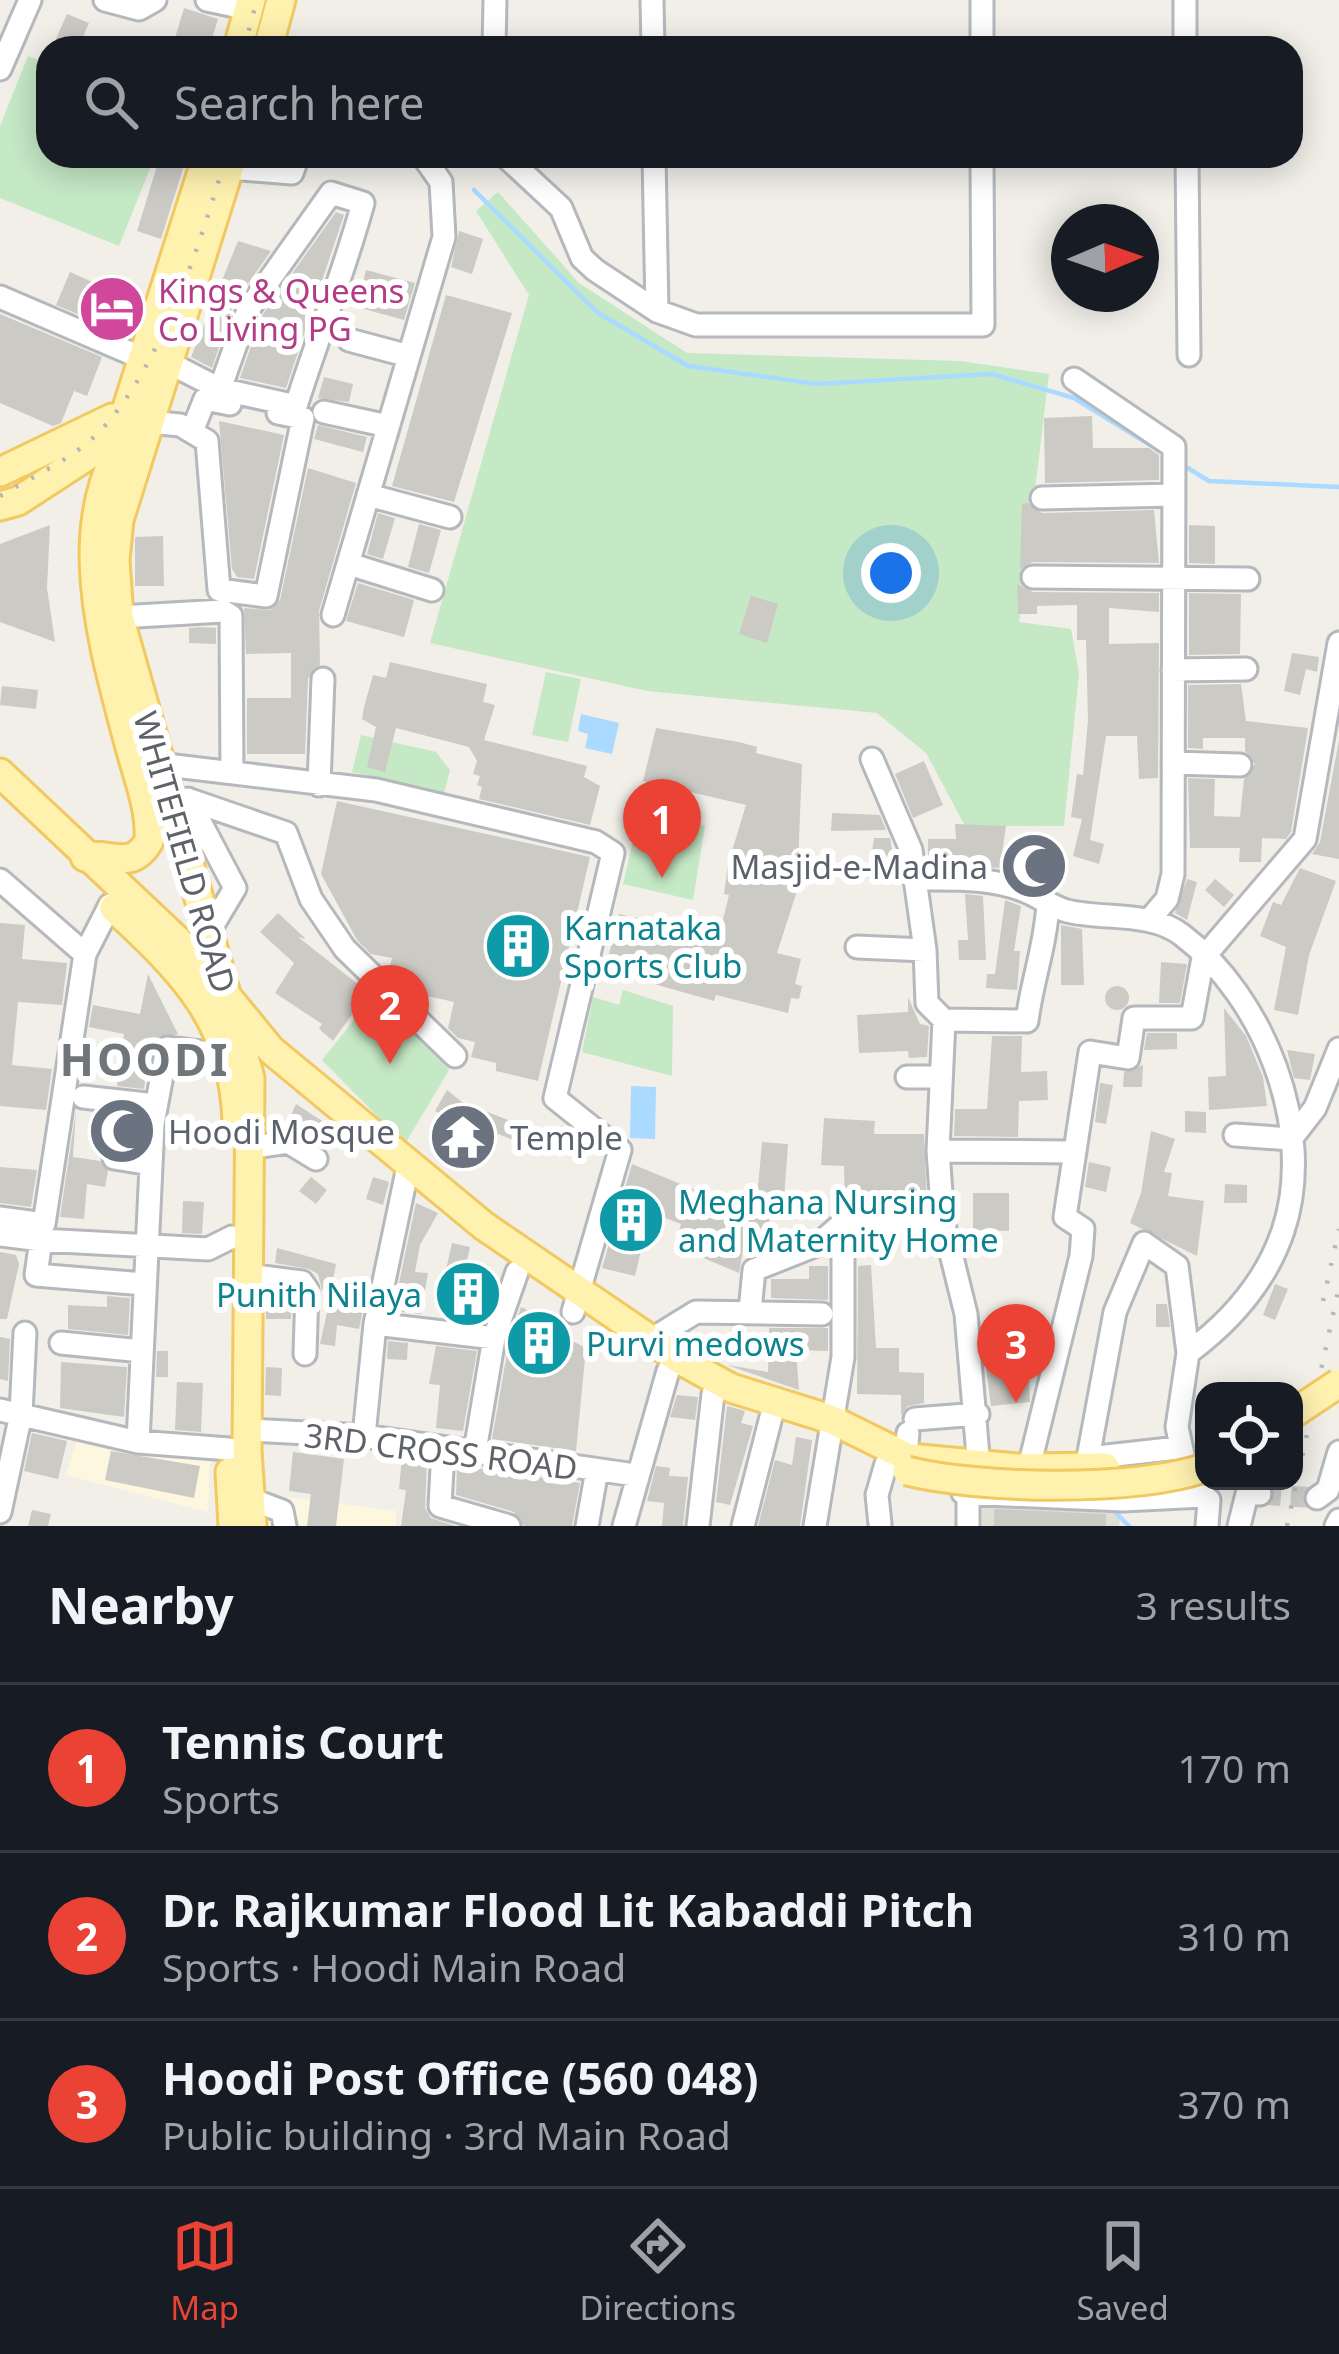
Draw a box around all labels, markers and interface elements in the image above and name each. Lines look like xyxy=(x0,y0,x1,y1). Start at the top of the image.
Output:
search box xyxy=(36,36,1303,168)
icon: search xyxy=(78,69,144,135)
text: Search here xyxy=(174,72,424,133)
north arrow xyxy=(1051,204,1159,312)
place label: Kings & Queens Co Living PG xyxy=(158,268,404,351)
hotel icon: Kings & Queens Co Living PG xyxy=(77,274,147,344)
your location xyxy=(861,543,921,603)
street label: WHITEFIELD ROAD xyxy=(123,706,247,998)
pin: 1 xyxy=(623,779,701,878)
mosque icon: Masjid-e-Madina xyxy=(999,831,1069,901)
place label: Masjid-e-Madina xyxy=(730,844,988,889)
place label: Karnataka Sports Club xyxy=(564,905,742,988)
building icon: Karnataka Sports Club xyxy=(483,911,553,981)
pin: 2 xyxy=(351,965,429,1064)
district label: HOODI xyxy=(59,1028,231,1089)
mosque icon: Hoodi Mosque xyxy=(87,1096,157,1166)
temple icon: Temple xyxy=(428,1102,498,1172)
place label: Hoodi Mosque xyxy=(168,1109,395,1154)
place label: Temple xyxy=(510,1115,623,1160)
place label: Meghana Nursing and Maternity Home xyxy=(678,1179,999,1262)
building icon: Meghana Nursing and Maternity Home xyxy=(596,1185,666,1255)
building icon: Punith Nilaya xyxy=(433,1259,503,1329)
place label: Punith Nilaya xyxy=(216,1272,422,1317)
pin: 3 xyxy=(977,1304,1055,1403)
building icon: Purvi medows xyxy=(504,1308,574,1378)
place label: Purvi medows xyxy=(586,1321,805,1366)
map controls xyxy=(1195,1382,1303,1490)
button: locate xyxy=(1195,1382,1303,1490)
street label: 3RD CROSS ROAD xyxy=(302,1412,580,1490)
text: Nearby xyxy=(48,1569,234,1639)
text: 3 results xyxy=(1136,1578,1291,1631)
text: Tennis Court xyxy=(162,1711,444,1772)
text: 1 xyxy=(76,1741,98,1794)
text: 170 m xyxy=(1177,1741,1291,1794)
text: Sports xyxy=(162,1772,280,1825)
text: Dr. Rajkumar Flood Lit Kabaddi Pitch xyxy=(162,1879,974,1940)
text: 2 xyxy=(76,1909,98,1962)
text: 310 m xyxy=(1177,1909,1291,1962)
text: Sports · Hoodi Main Road xyxy=(162,1940,626,1993)
text: Hoodi Post Office (560 048) xyxy=(162,2047,758,2108)
text: 3 xyxy=(76,2077,98,2130)
text: 370 m xyxy=(1177,2077,1291,2130)
text: Public building · 3rd Main Road xyxy=(162,2108,731,2161)
tab: Map xyxy=(170,2213,239,2330)
tab: Directions xyxy=(579,2213,736,2330)
tab: Saved xyxy=(1076,2213,1169,2330)

